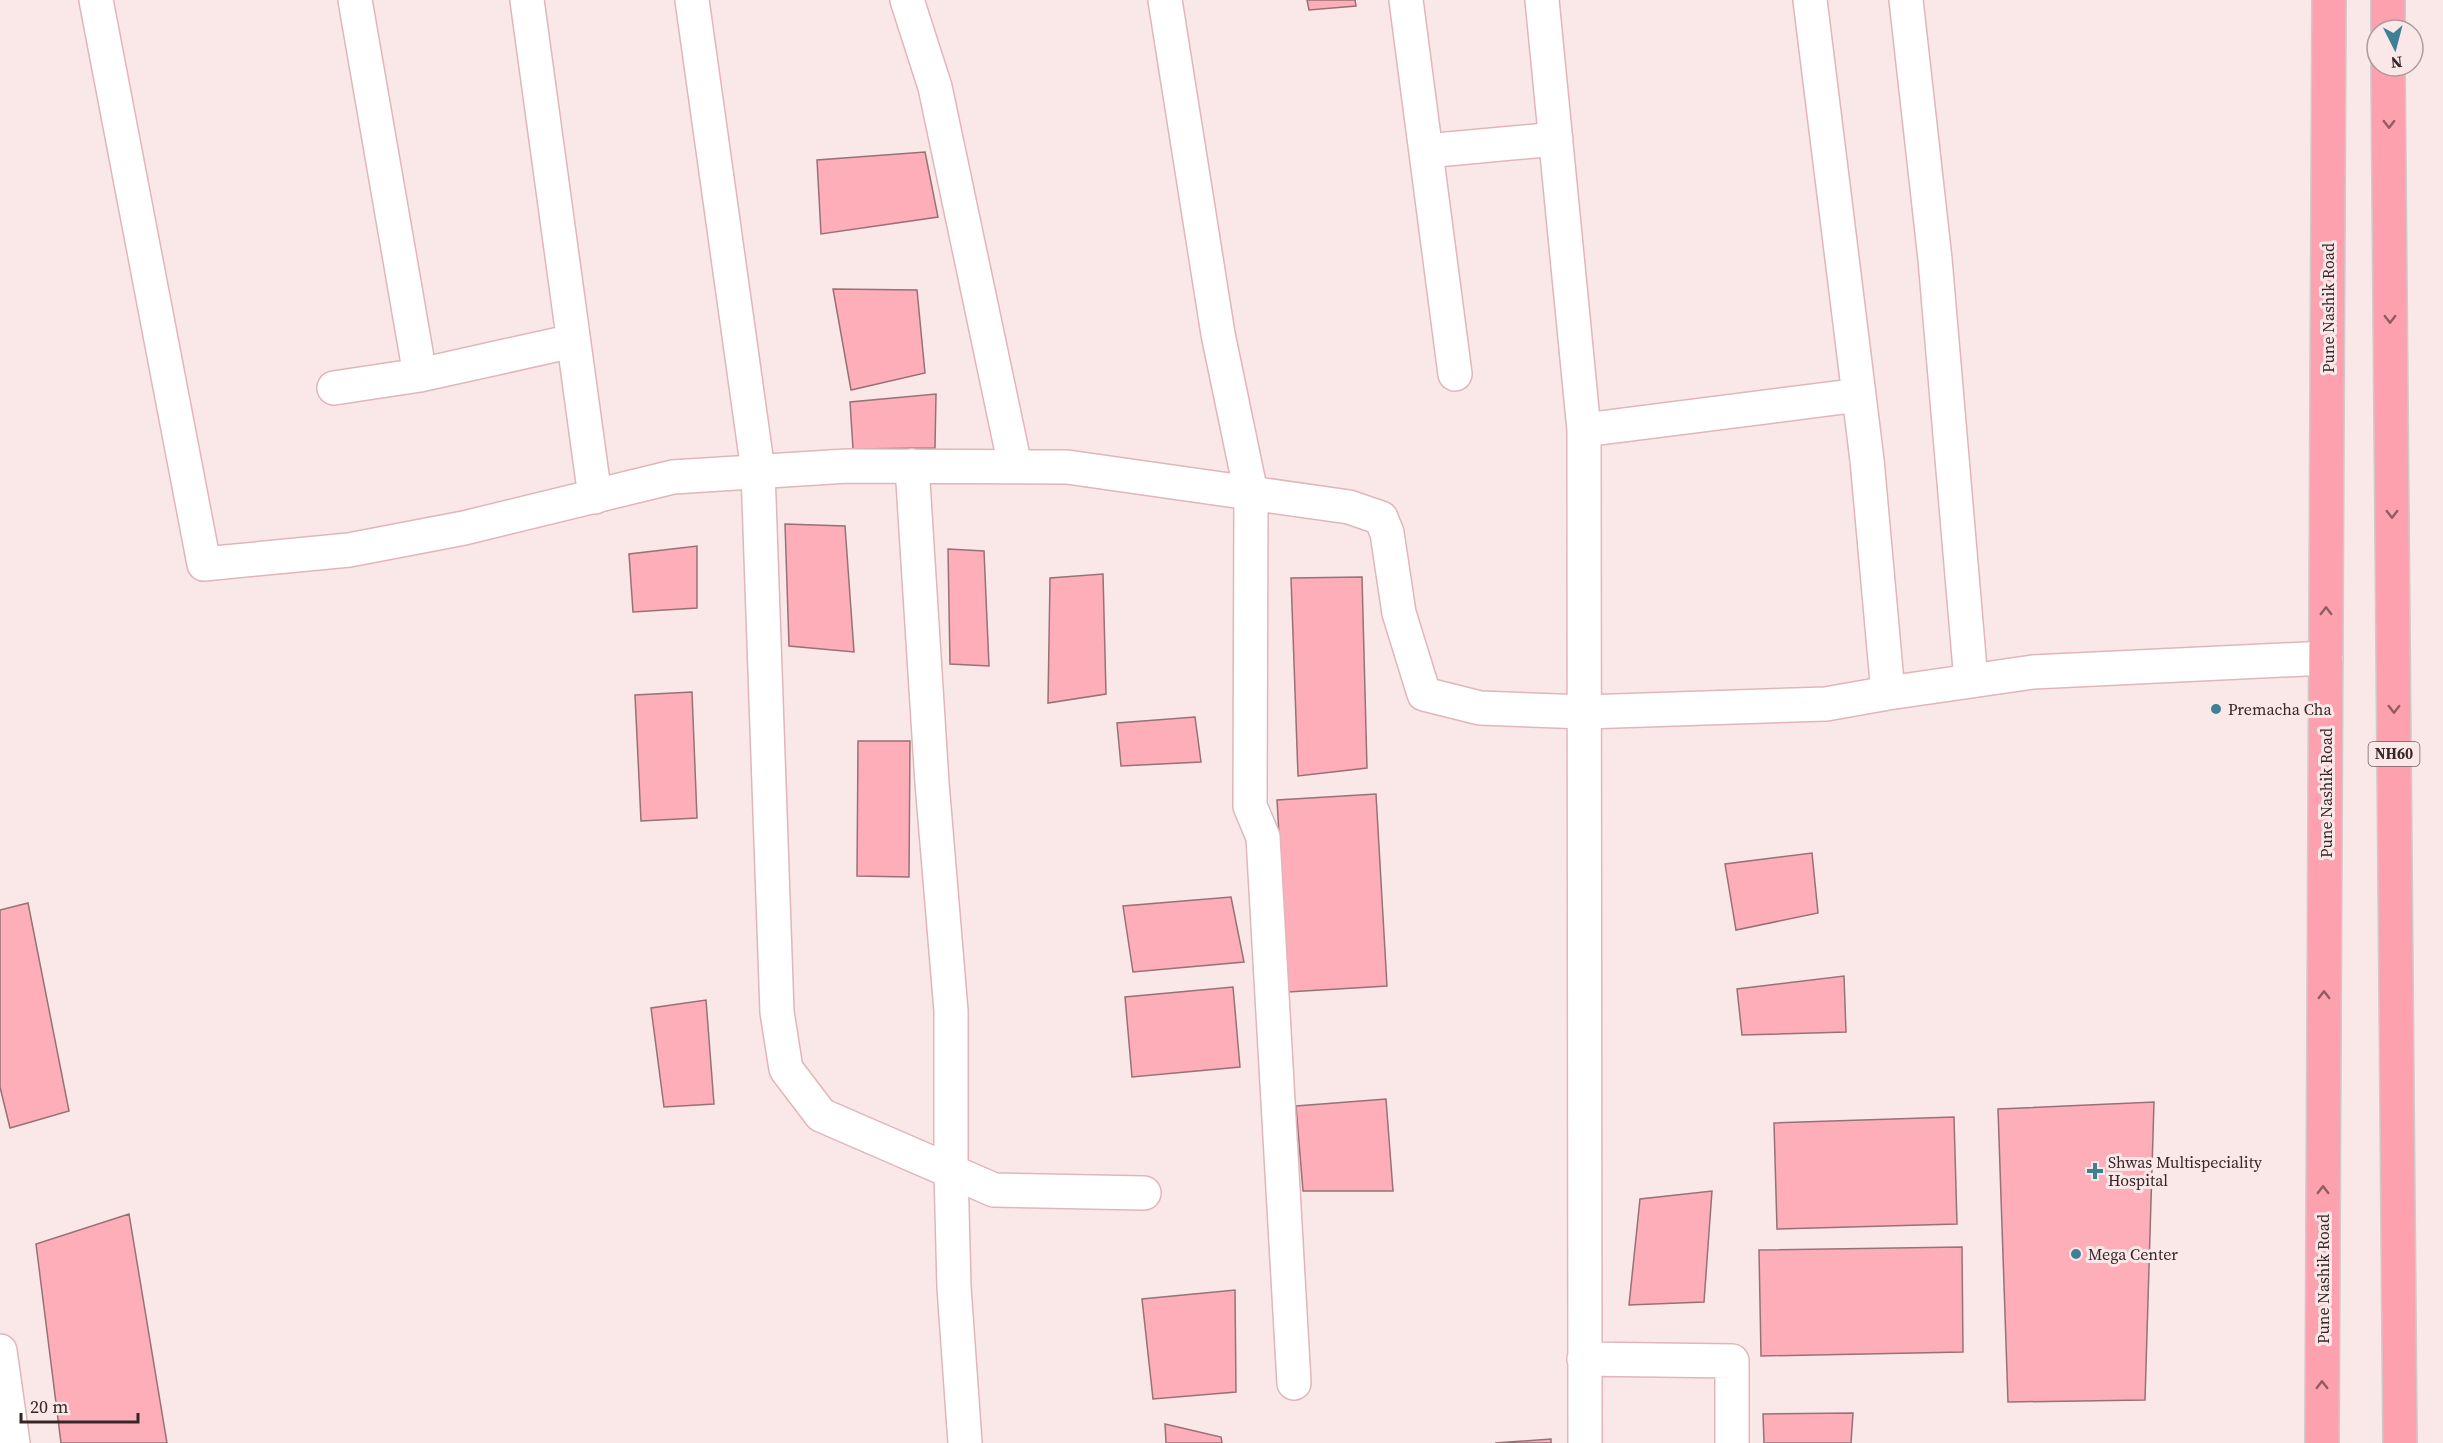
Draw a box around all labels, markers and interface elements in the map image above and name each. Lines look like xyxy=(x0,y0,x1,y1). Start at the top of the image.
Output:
north arrow xyxy=(2365,18,2425,78)
text: N xyxy=(2389,51,2404,75)
one-way arrow xyxy=(2383,120,2395,129)
street label: Pune Nashik Road xyxy=(2317,243,2339,373)
one-way arrow xyxy=(2384,315,2396,324)
one-way arrow xyxy=(2386,510,2398,519)
one-way arrow xyxy=(2320,606,2333,615)
place label: Premacha Cha xyxy=(2228,698,2332,720)
marker: Premacha Cha xyxy=(2209,702,2223,716)
one-way arrow xyxy=(2388,705,2400,714)
street label: Pune Nashik Road xyxy=(2315,728,2337,858)
road number: NH60 xyxy=(2368,742,2420,766)
one-way arrow xyxy=(2318,990,2331,999)
place label: Shwas Multispeciality Hospital xyxy=(2108,1151,2263,1191)
marker: Shwas Multispeciality Hospital xyxy=(2086,1162,2104,1180)
one-way arrow xyxy=(2317,1185,2329,1194)
street label: Pune Nashik Road xyxy=(2312,1214,2334,1344)
place label: Mega Center xyxy=(2088,1243,2178,1265)
marker: Mega Center xyxy=(2069,1247,2083,1261)
one-way arrow xyxy=(2316,1380,2328,1389)
scale bar xyxy=(21,1386,138,1424)
text: 20 m xyxy=(30,1394,68,1419)

